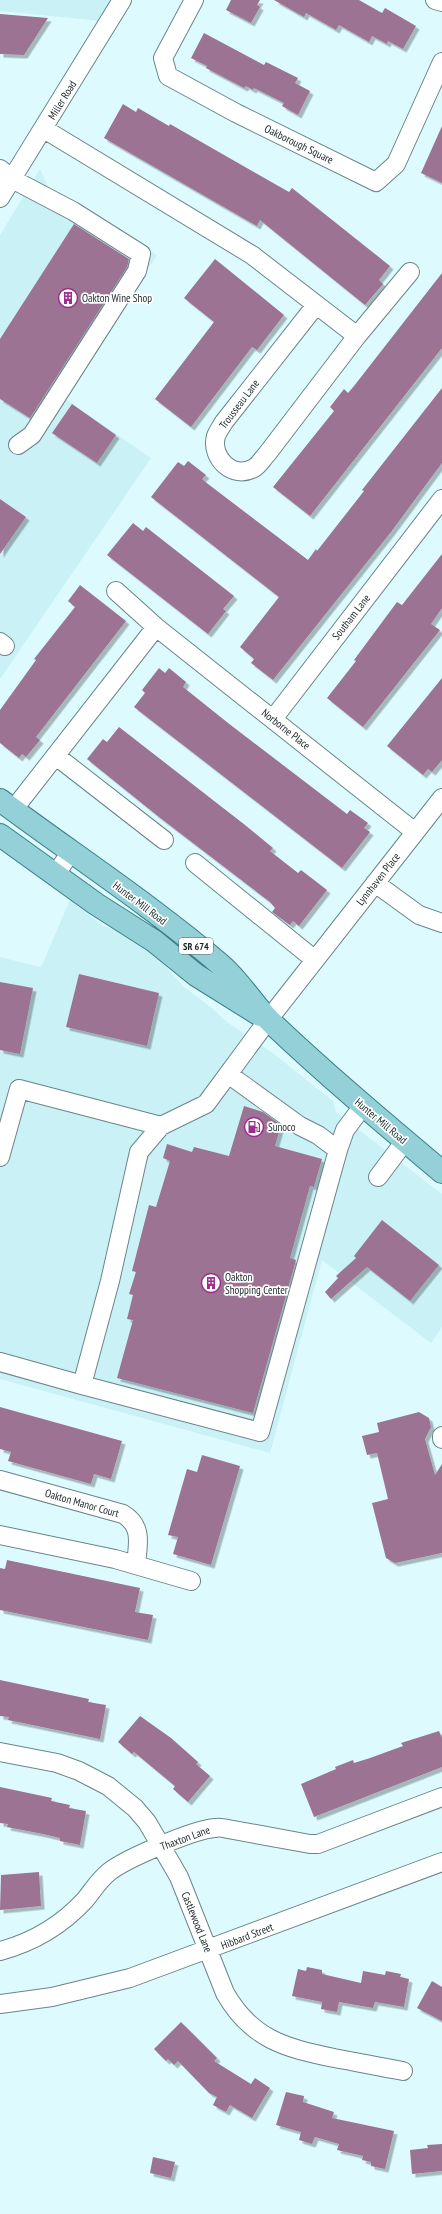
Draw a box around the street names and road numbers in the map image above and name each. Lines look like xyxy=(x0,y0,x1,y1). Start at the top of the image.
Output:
street label: Miller Road xyxy=(45,78,79,122)
street label: Oakborough Square xyxy=(262,121,336,167)
street label: Trousseau Lane xyxy=(216,376,262,431)
street label: Southam Lane xyxy=(329,591,373,643)
street label: Norborne Place xyxy=(259,706,314,753)
street label: Lynnhaven Place xyxy=(353,850,403,908)
street label: Hunter Mill Road xyxy=(110,878,170,928)
road number: SR 674 xyxy=(179,938,213,954)
street label: Hunter Mill Road xyxy=(352,1095,410,1147)
street label: Oakton Manor Court xyxy=(43,1486,121,1520)
street label: Thaxton Lane xyxy=(158,1822,212,1853)
street label: Castlewood Lane xyxy=(178,1890,216,1955)
street label: Hibbard Street xyxy=(219,1920,275,1952)

